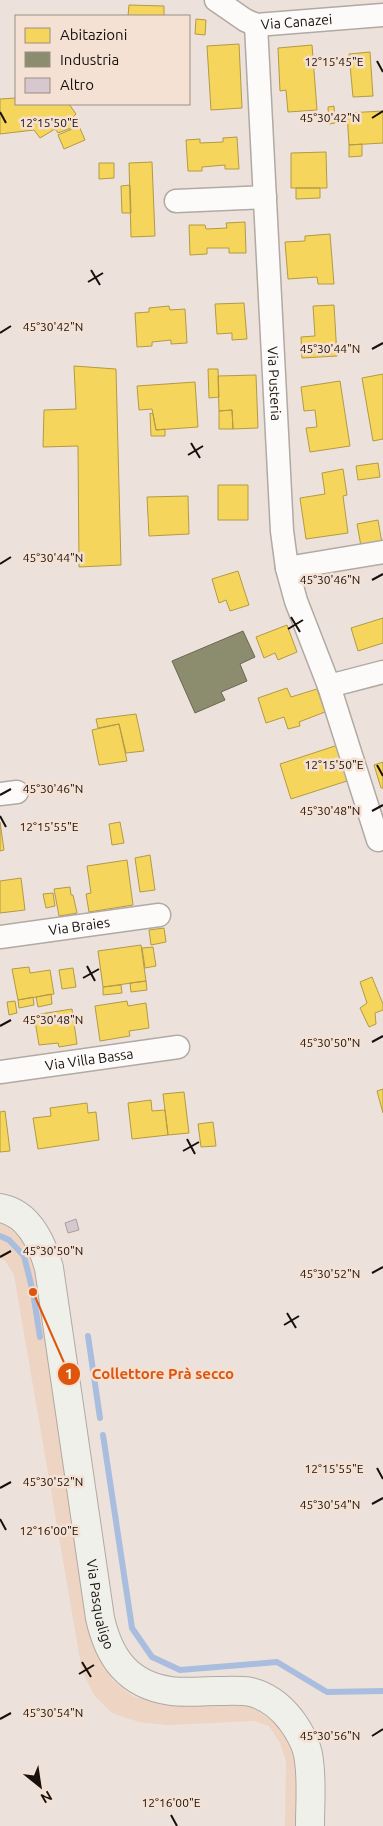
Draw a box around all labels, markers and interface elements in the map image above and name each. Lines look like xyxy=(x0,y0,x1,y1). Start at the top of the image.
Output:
street label: Via Canazei xyxy=(260,11,333,33)
legend xyxy=(15,15,190,105)
text: Abitazioni xyxy=(60,26,127,43)
text: Industria xyxy=(60,51,119,68)
text: 12°15'45"E xyxy=(305,55,364,68)
text: Altro xyxy=(60,76,94,93)
text: 45°30'42"N xyxy=(300,111,360,124)
text: 12°15'50"E xyxy=(20,116,79,129)
text: 45°30'42"N xyxy=(23,320,83,333)
text: 45°30'44"N xyxy=(300,342,360,355)
street label: Via Pusteria xyxy=(265,346,284,421)
text: 45°30'44"N xyxy=(23,551,83,564)
text: 45°30'46"N xyxy=(300,573,360,586)
text: 12°15'50"E xyxy=(305,758,364,771)
text: 45°30'46"N xyxy=(23,782,83,795)
text: 45°30'48"N xyxy=(300,804,360,817)
text: 12°15'55"E xyxy=(20,820,79,833)
street label: Via Braies xyxy=(48,914,111,938)
text: 45°30'48"N xyxy=(23,1013,83,1026)
text: 45°30'50"N xyxy=(300,1036,360,1049)
street label: Via Villa Bassa xyxy=(44,1045,134,1074)
text: 45°30'50"N xyxy=(23,1244,83,1257)
text: 45°30'52"N xyxy=(300,1267,360,1280)
callout: Collettore Prà secco xyxy=(57,1359,244,1389)
text: 1 xyxy=(65,1365,73,1382)
text: Collettore Prà secco xyxy=(92,1365,234,1382)
text: 12°15'55"E xyxy=(305,1462,364,1475)
text: 45°30'52"N xyxy=(23,1475,83,1488)
text: 45°30'54"N xyxy=(300,1498,360,1511)
text: 12°16'00"E xyxy=(20,1524,79,1537)
street label: Via Pasqualigo xyxy=(84,1558,118,1652)
text: 45°30'54"N xyxy=(23,1706,83,1719)
text: 45°30'56"N xyxy=(300,1729,360,1742)
north arrow xyxy=(15,1761,65,1811)
text: N xyxy=(38,1788,55,1807)
text: 12°16'00"E xyxy=(142,1796,201,1809)

